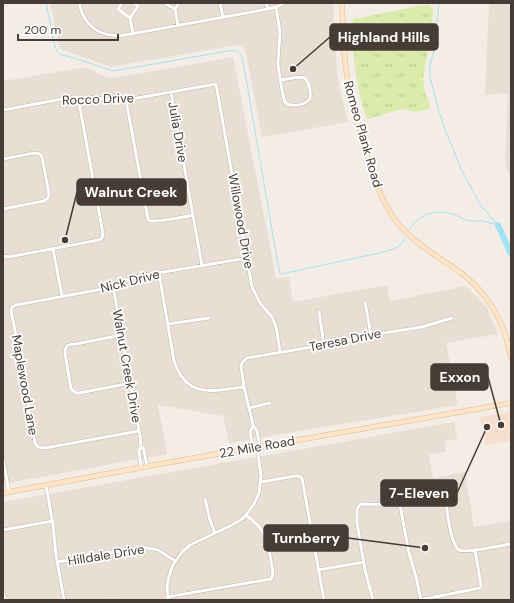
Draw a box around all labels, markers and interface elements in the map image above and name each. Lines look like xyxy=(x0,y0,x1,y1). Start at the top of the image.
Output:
scale bar xyxy=(18,16,118,42)
text: 200 m xyxy=(24,22,61,38)
callout: Highland Hills xyxy=(330,24,438,50)
text: Highland Hills xyxy=(338,28,430,46)
street label: Romeo Plank Road xyxy=(340,79,386,189)
street label: Rocco Drive xyxy=(62,89,134,109)
street label: Julia Drive xyxy=(164,100,192,164)
street label: Willowood Drive xyxy=(224,172,258,270)
callout: Walnut Creek xyxy=(77,179,186,205)
text: Walnut Creek xyxy=(85,183,177,201)
street label: Nick Drive xyxy=(99,265,161,297)
street label: Walnut Creek Drive xyxy=(109,308,145,424)
street label: Teresa Drive xyxy=(307,325,383,355)
street label: Maplewood Lane xyxy=(8,333,42,437)
callout: Exxon xyxy=(431,364,488,390)
text: Exxon xyxy=(440,368,480,386)
street label: 22 Mile Road xyxy=(218,432,296,462)
callout: 7-Eleven xyxy=(381,480,457,506)
text: 7-Eleven xyxy=(389,484,449,502)
callout: Turnberry xyxy=(264,525,348,551)
text: Turnberry xyxy=(272,529,341,547)
street label: Hilldale Drive xyxy=(66,541,146,569)

